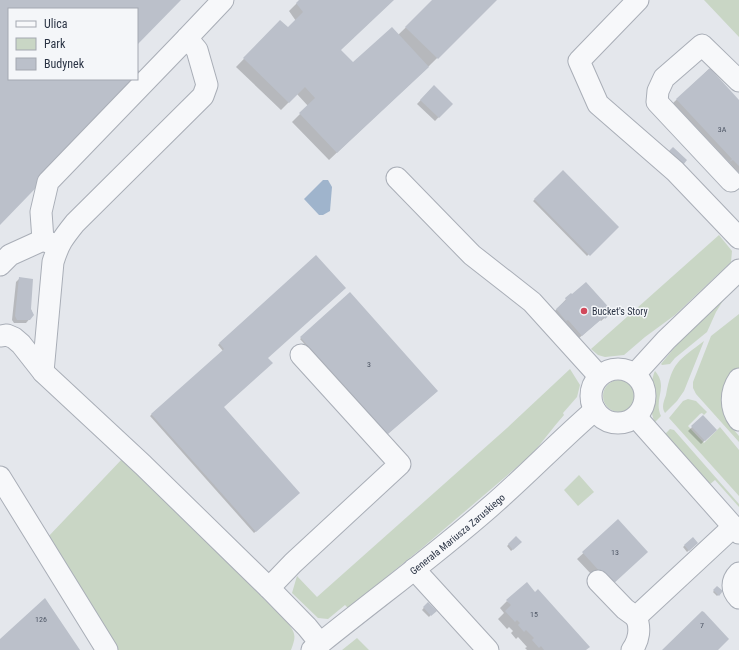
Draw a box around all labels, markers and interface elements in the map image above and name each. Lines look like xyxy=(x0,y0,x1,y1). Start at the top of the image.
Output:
legend xyxy=(8,8,138,80)
text: Ulica xyxy=(44,17,68,31)
text: Park xyxy=(44,37,66,51)
text: Budynek xyxy=(44,57,85,71)
house number: 3A xyxy=(718,125,727,134)
marker: Bucket's Story xyxy=(579,306,589,316)
place label: Bucket's Story xyxy=(592,306,648,317)
house number: 3 xyxy=(367,360,371,369)
street label: Generała Mariusza Zaruskiego xyxy=(408,491,507,576)
house number: 13 xyxy=(611,548,619,557)
house number: 15 xyxy=(530,610,538,619)
house number: 126 xyxy=(35,615,47,624)
house number: 7 xyxy=(700,621,704,630)

